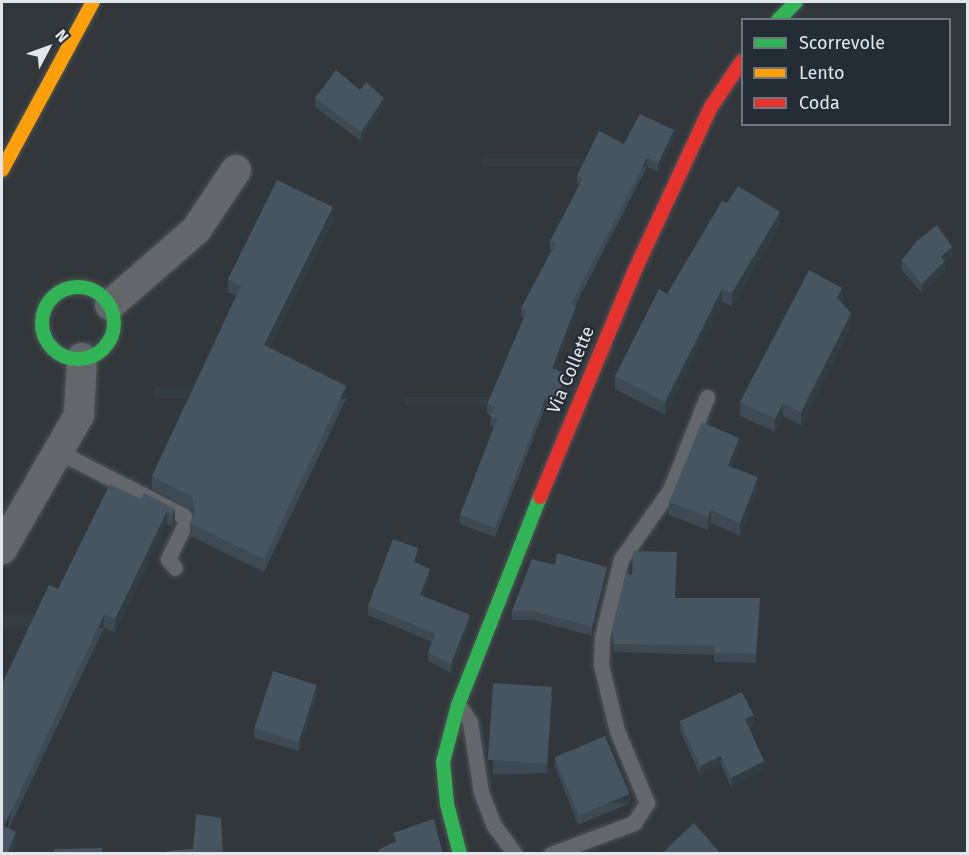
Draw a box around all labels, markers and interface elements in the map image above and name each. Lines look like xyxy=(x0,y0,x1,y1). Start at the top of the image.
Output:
north arrow xyxy=(18,18,78,78)
legend xyxy=(741,18,951,126)
text: N xyxy=(51,26,73,46)
text: Scorrevole xyxy=(799,32,885,54)
text: Lento xyxy=(799,62,845,84)
text: Coda xyxy=(799,92,840,114)
street label: Via Collette xyxy=(543,323,599,417)

